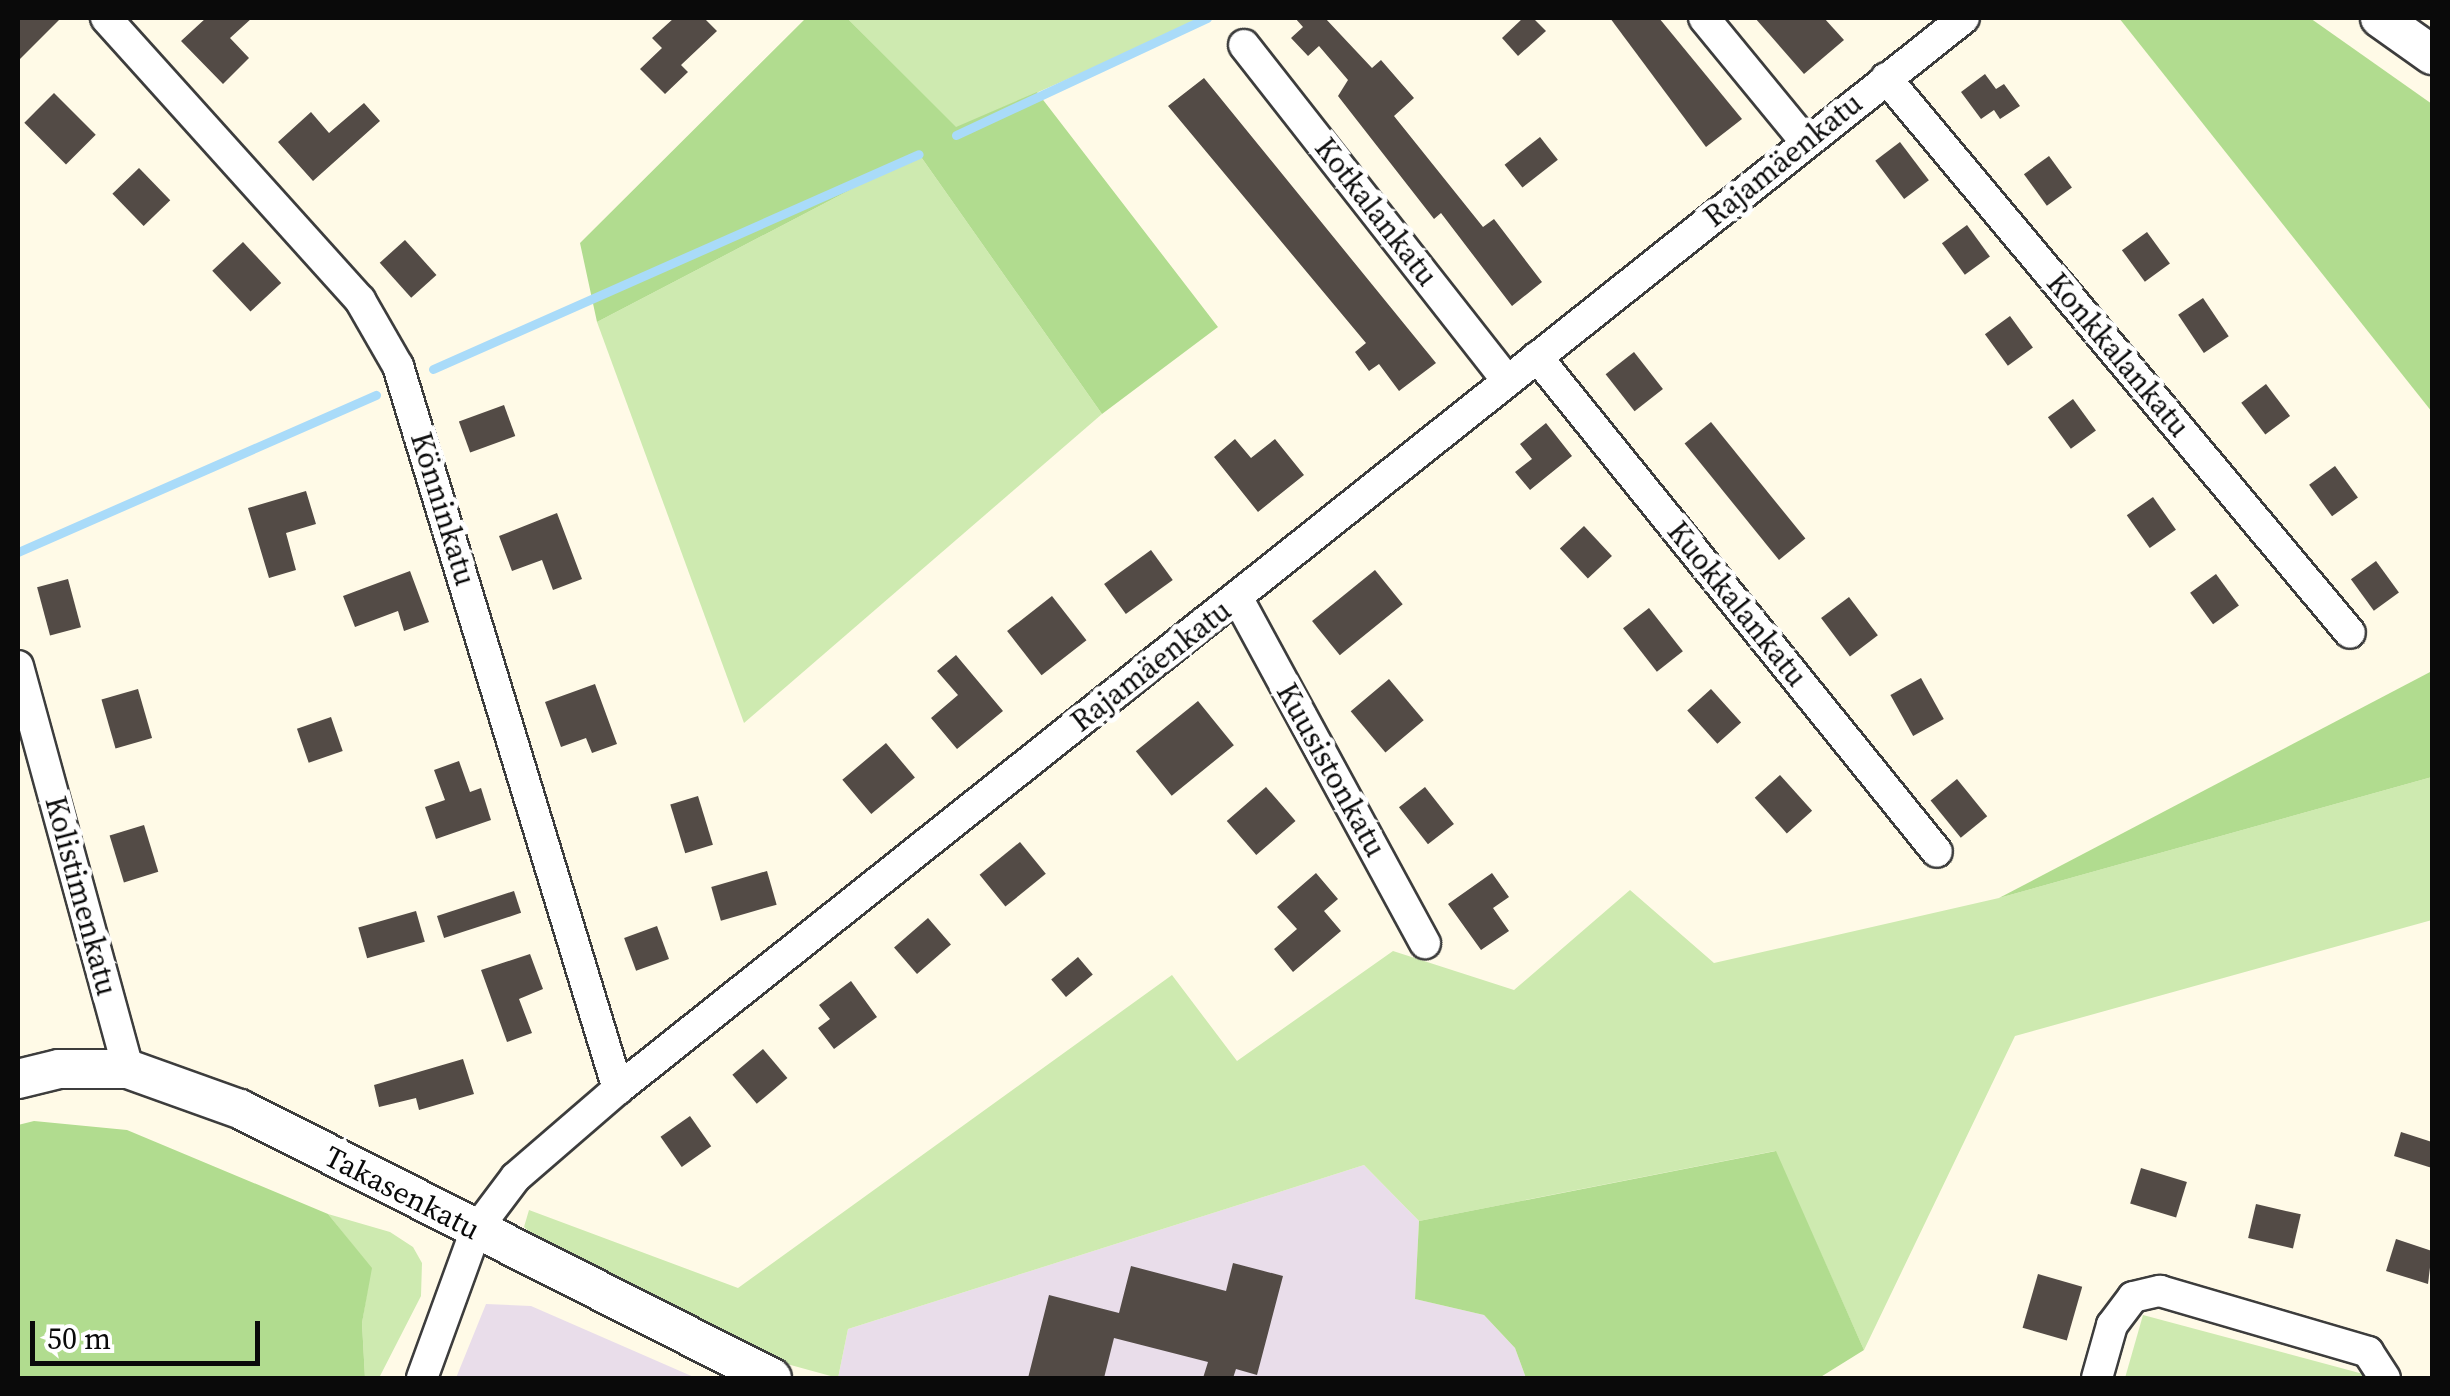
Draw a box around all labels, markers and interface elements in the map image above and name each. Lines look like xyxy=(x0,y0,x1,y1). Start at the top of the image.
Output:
street label: Rajamäenkatu xyxy=(1697,85,1869,235)
street label: Kotkalankatu xyxy=(1307,131,1445,293)
street label: Konkkalankatu xyxy=(2039,266,2197,444)
street label: Könninkatu xyxy=(403,428,483,590)
street label: Kuokkalankatu xyxy=(1660,514,1814,694)
street label: Rajamäenkatu xyxy=(1064,592,1238,740)
street label: Kuusistonkatu xyxy=(1269,677,1393,863)
street label: Kolistimenkatu xyxy=(37,793,125,999)
street label: Takasenkatu xyxy=(318,1139,486,1247)
scale bar xyxy=(35,1301,265,1363)
text: 50 m xyxy=(47,1318,111,1359)

